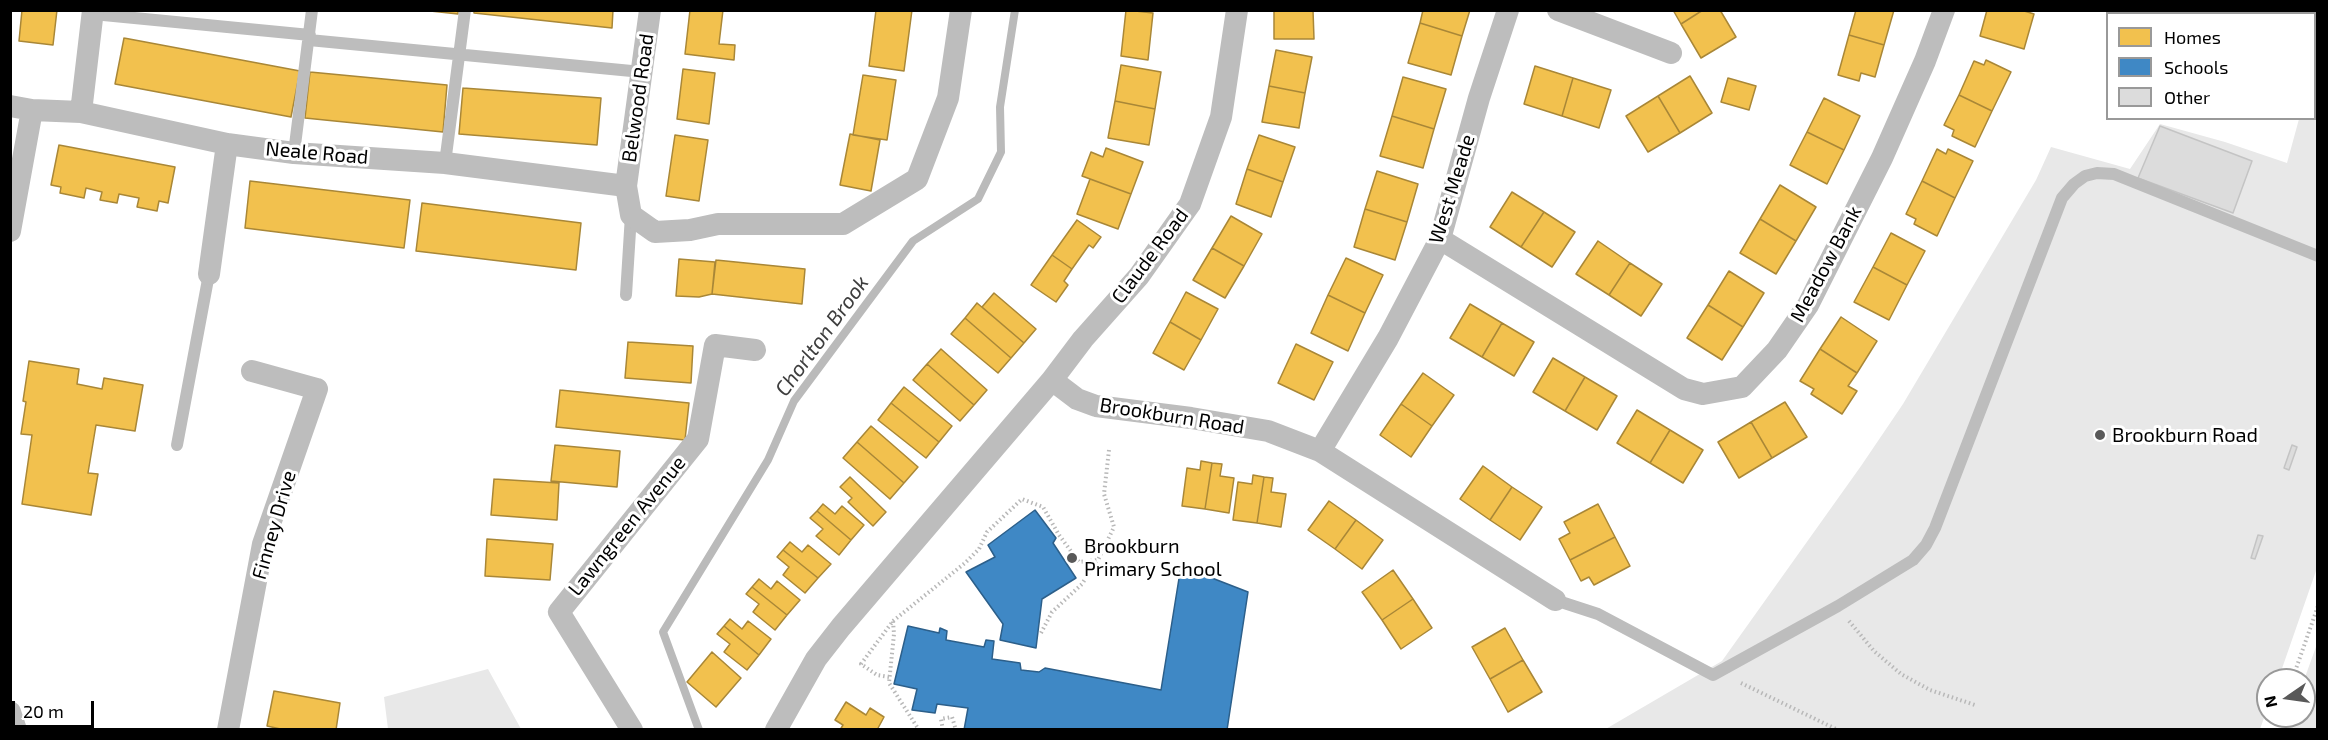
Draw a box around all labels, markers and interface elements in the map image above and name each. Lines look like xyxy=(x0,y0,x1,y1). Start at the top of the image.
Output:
legend xyxy=(2106,12,2316,120)
text: Homes xyxy=(2164,26,2221,48)
street label: Belwood Road xyxy=(617,32,659,164)
text: Schools xyxy=(2164,56,2228,78)
text: Other xyxy=(2164,86,2210,108)
street label: West Meade xyxy=(1424,131,1480,247)
street label: Neale Road xyxy=(265,137,369,169)
street label: Meadow Bank xyxy=(1785,202,1867,326)
street label: Claude Road xyxy=(1107,204,1193,308)
water label: Chorlton Brook xyxy=(770,271,874,401)
street label: Brookburn Road xyxy=(1098,393,1246,439)
place label: Brookburn Road xyxy=(2112,423,2258,447)
marker: Brookburn Road xyxy=(2093,428,2107,442)
street label: Lawngreen Avenue xyxy=(563,451,691,601)
street label: Finney Drive xyxy=(247,468,301,582)
place label: Brookburn Primary School xyxy=(1084,534,1222,581)
marker: Brookburn Primary School xyxy=(1065,551,1079,565)
north arrow xyxy=(2256,668,2316,728)
scale bar xyxy=(15,689,98,727)
text: N xyxy=(2259,694,2280,709)
text: 20 m xyxy=(23,700,64,722)

